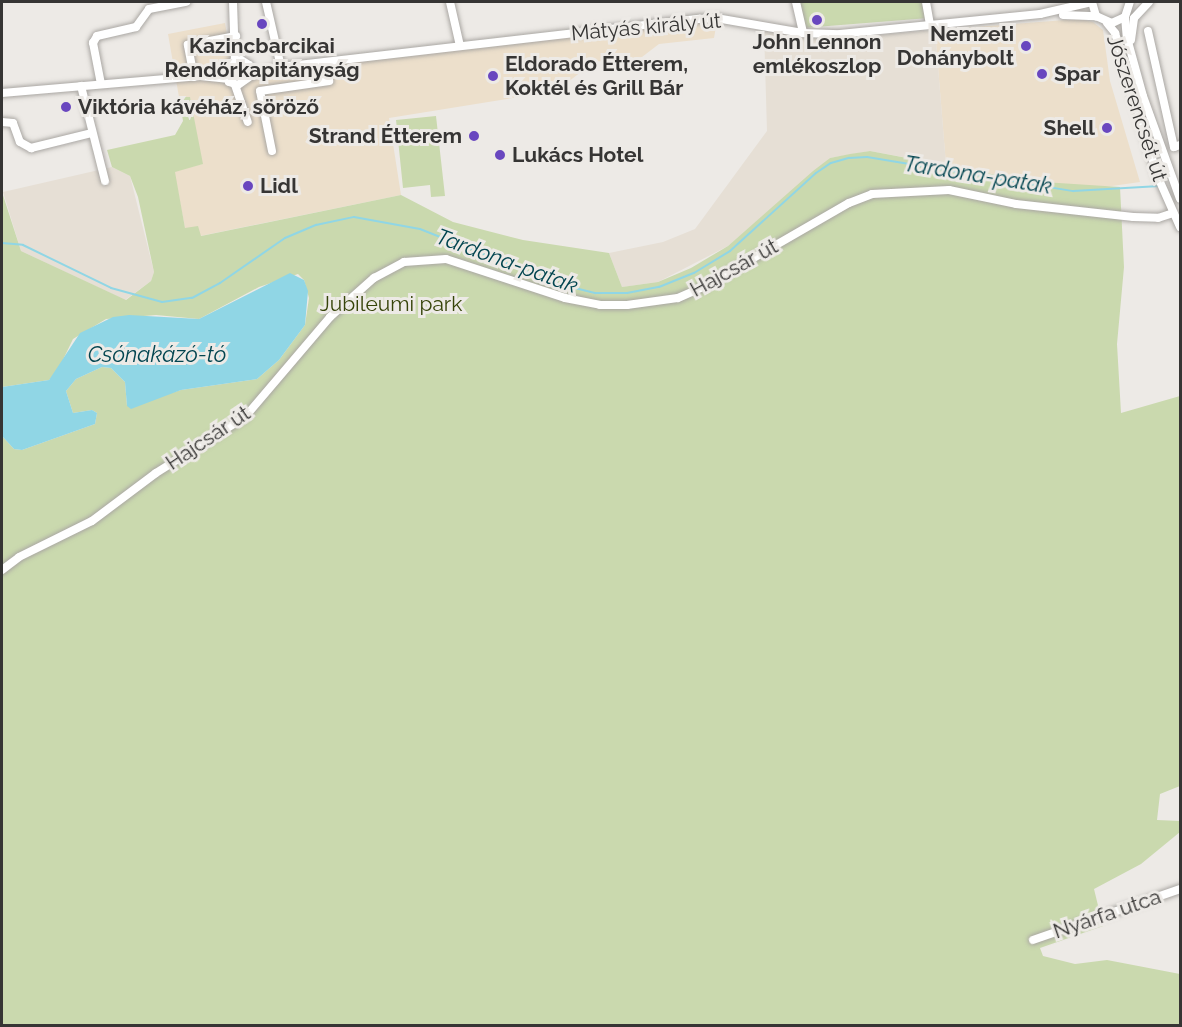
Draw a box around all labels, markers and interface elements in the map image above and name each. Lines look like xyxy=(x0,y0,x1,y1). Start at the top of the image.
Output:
street label: Mátyás király út xyxy=(570,8,722,46)
marker: John Lennon emlékoszlop xyxy=(810,13,824,27)
marker: Kazincbarcikai Rendőrkapitányság xyxy=(255,17,269,31)
place label: Nemzeti Dohánybolt xyxy=(897,21,1014,71)
place label: John Lennon emlékoszlop xyxy=(753,29,881,79)
street label: Jószerencsét út xyxy=(1101,32,1173,184)
place label: Kazincbarcikai Rendőrkapitányság xyxy=(164,33,360,83)
marker: Nemzeti Dohánybolt xyxy=(1019,39,1033,53)
place label: Eldorado Étterem, Koktél és Grill Bár xyxy=(505,51,688,101)
place label: Spar xyxy=(1054,61,1100,87)
marker: Spar xyxy=(1035,67,1049,81)
marker: Eldorado Étterem, Koktél és Grill Bár xyxy=(486,69,500,83)
place label: Viktória kávéház, söröző xyxy=(78,94,319,120)
marker: Viktória kávéház, söröző xyxy=(59,100,73,114)
place label: Shell xyxy=(1044,115,1095,141)
marker: Shell xyxy=(1100,121,1114,135)
place label: Strand Étterem xyxy=(309,123,462,149)
marker: Strand Étterem xyxy=(467,129,481,143)
place label: Lukács Hotel xyxy=(512,142,643,168)
marker: Lukács Hotel xyxy=(493,148,507,162)
water label: Tardona-patak xyxy=(902,150,1054,200)
place label: Lidl xyxy=(260,173,298,199)
marker: Lidl xyxy=(241,179,255,193)
water label: Tardona-patak xyxy=(432,223,582,299)
street label: Hajcsár út xyxy=(686,233,782,303)
park label: Jubileumi park xyxy=(320,291,462,317)
water label: Csónakázó-tó xyxy=(88,342,226,368)
street label: Hajcsár út xyxy=(161,400,255,476)
street label: Nyárfa utca xyxy=(1050,884,1164,944)

